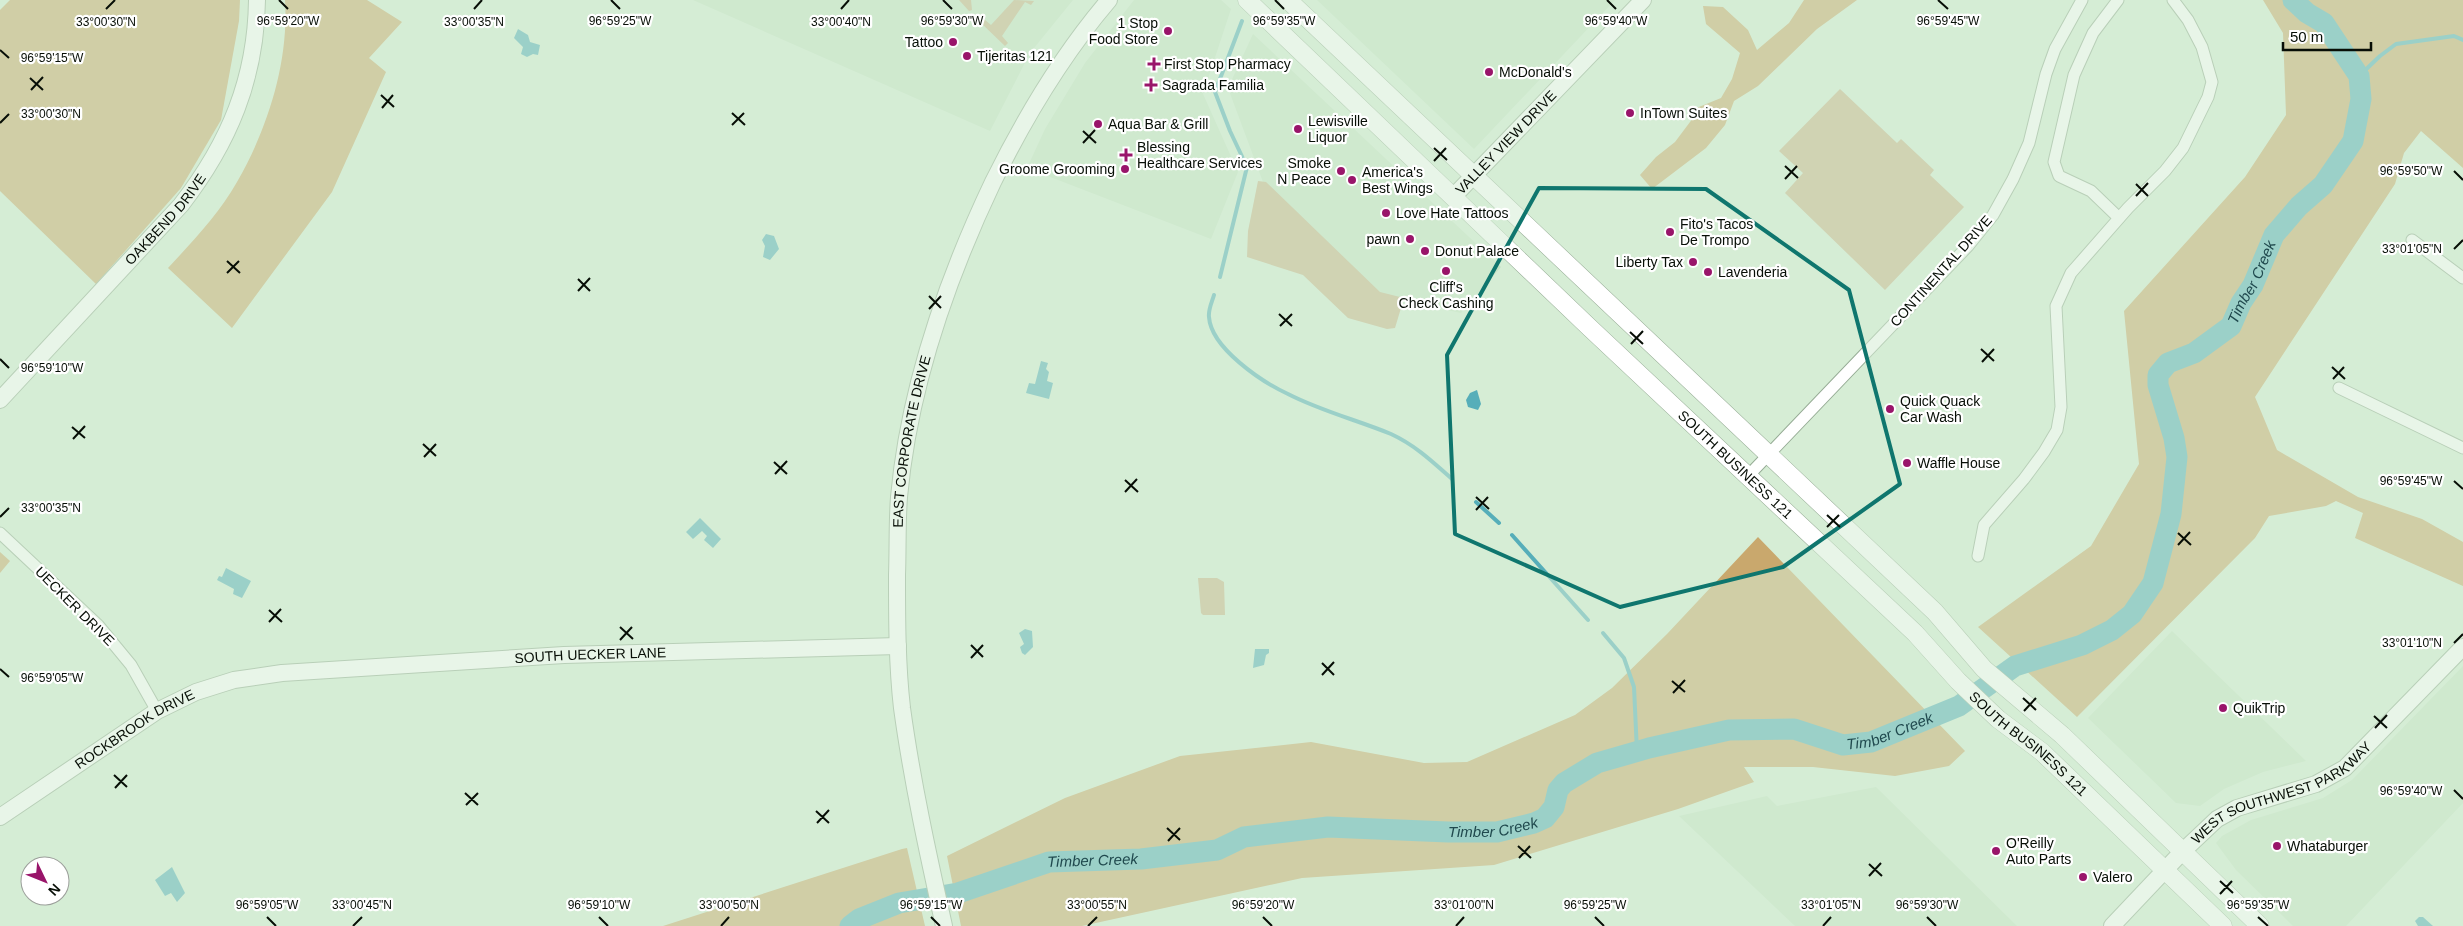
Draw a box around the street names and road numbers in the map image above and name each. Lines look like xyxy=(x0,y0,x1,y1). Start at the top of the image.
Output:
street label: VALLEY VIEW DRIVE xyxy=(1452,87,1559,198)
street label: OAKBEND DRIVE xyxy=(122,171,209,268)
street label: CONTINENTAL DRIVE xyxy=(1887,212,1995,330)
street label: EAST CORPORATE DRIVE xyxy=(890,354,934,528)
street label: SOUTH BUSINESS 121 xyxy=(1675,407,1796,522)
street label: UECKER DRIVE xyxy=(32,563,118,649)
street label: SOUTH UECKER LANE xyxy=(514,644,666,666)
street label: ROCKBROOK DRIVE xyxy=(72,686,197,772)
street label: SOUTH BUSINESS 121 xyxy=(1966,688,2091,799)
street label: WEST SOUTHWEST PARKWAY xyxy=(2188,738,2375,847)

